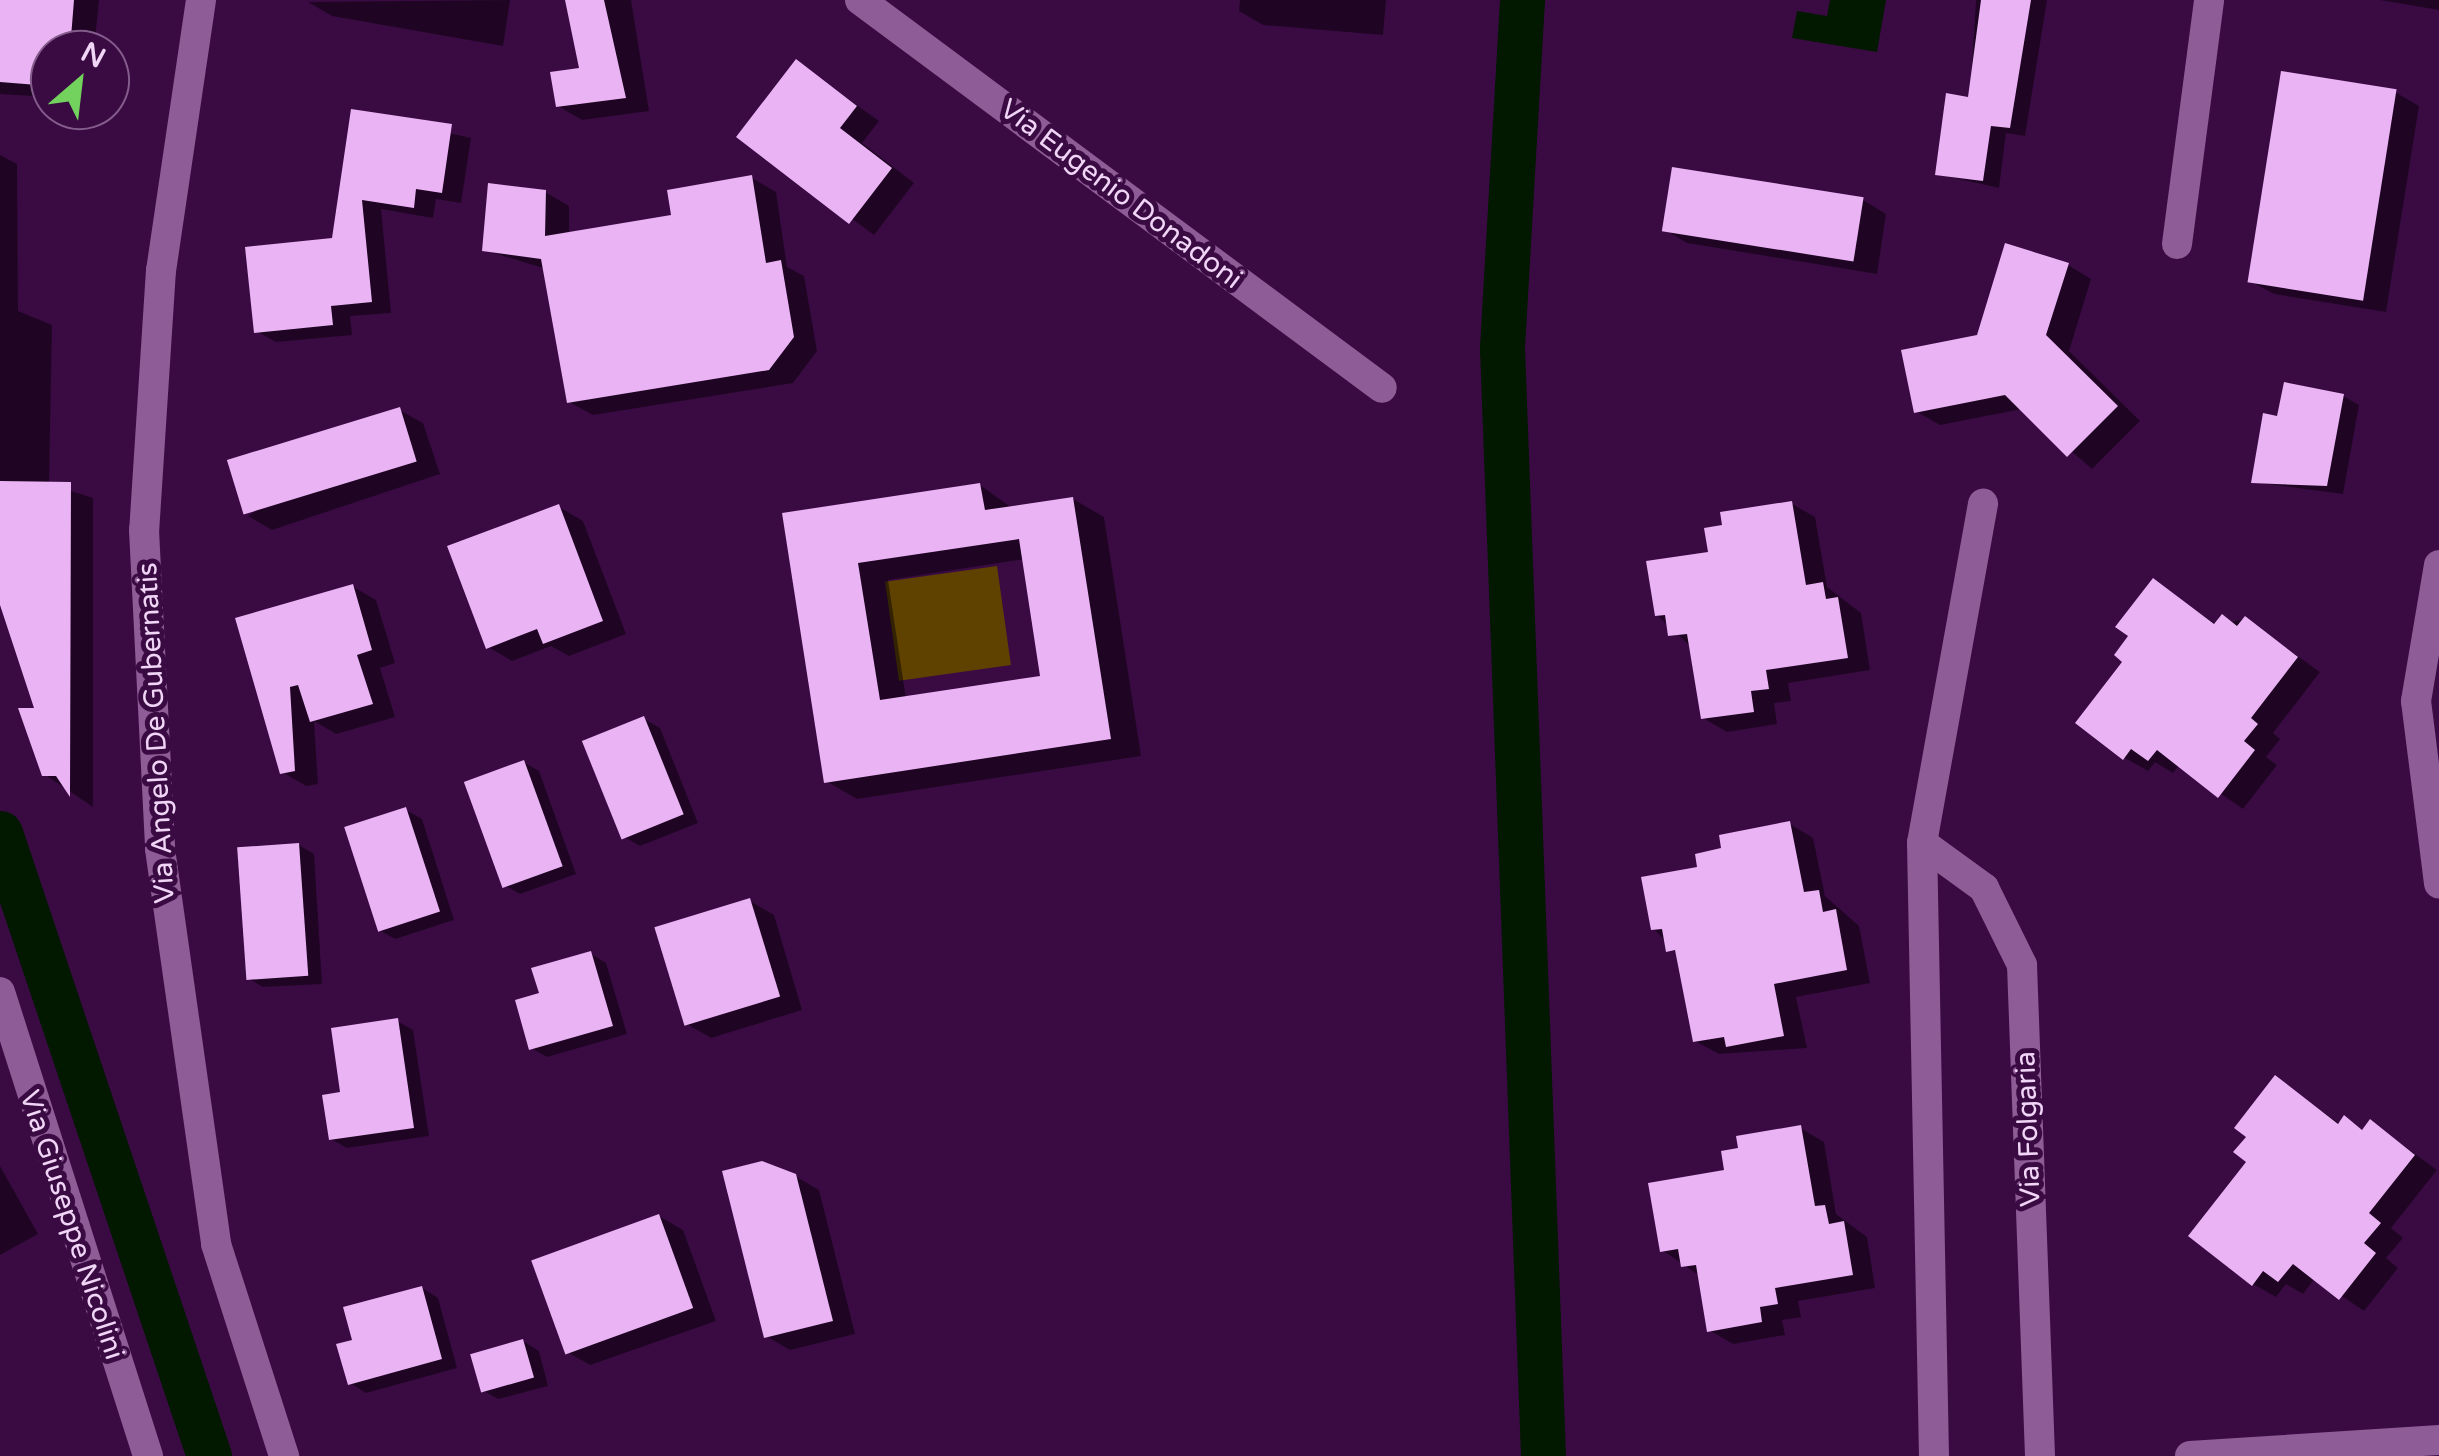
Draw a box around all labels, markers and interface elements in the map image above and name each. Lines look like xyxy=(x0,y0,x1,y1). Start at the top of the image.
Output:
north arrow xyxy=(30,30,130,130)
text: N xyxy=(75,35,111,76)
street label: Via Eugenio Donadoni xyxy=(993,92,1249,296)
street label: Via Angelo De Gubernatis xyxy=(130,562,182,904)
street label: Via Folgaria xyxy=(2008,1051,2048,1207)
street label: Via Giuseppe Nicolini xyxy=(13,1086,131,1364)

